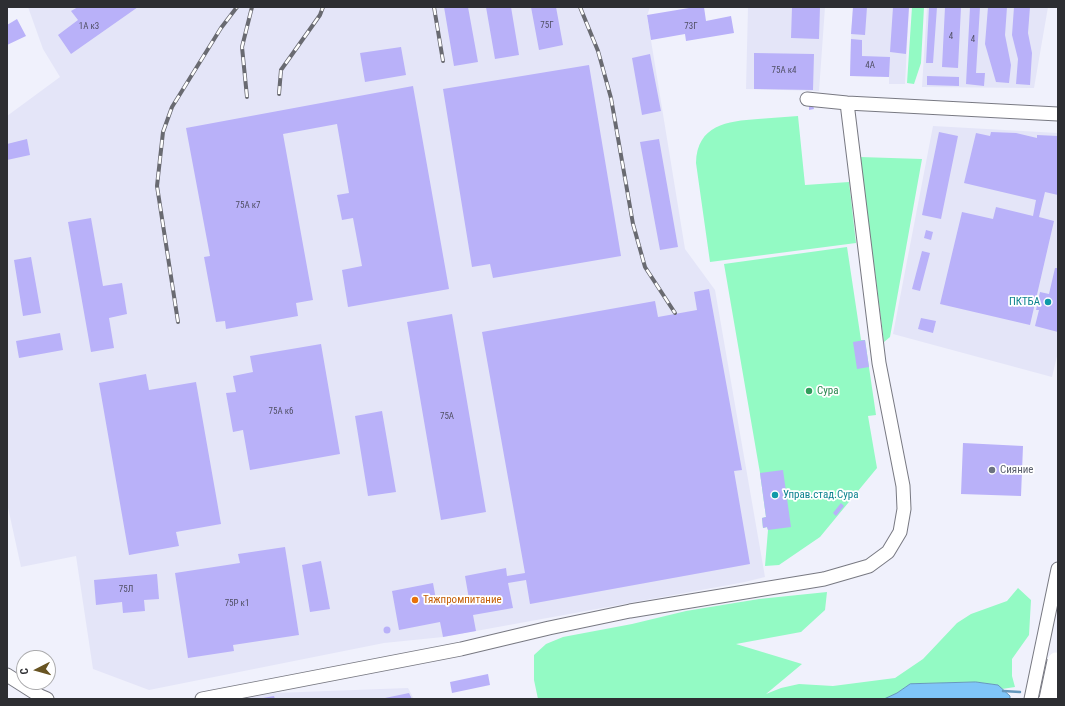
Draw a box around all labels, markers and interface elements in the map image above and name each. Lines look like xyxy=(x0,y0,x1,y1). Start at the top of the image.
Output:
house number: 75Г xyxy=(540,21,554,31)
house number: 1А к3 xyxy=(79,22,99,32)
house number: 73Г xyxy=(684,22,698,32)
house number: 4 xyxy=(949,32,953,42)
house number: 4 xyxy=(971,35,975,45)
house number: 4А xyxy=(865,61,875,71)
house number: 75А к4 xyxy=(772,66,796,76)
house number: 75А к7 xyxy=(236,201,260,211)
place label: ПКТБА xyxy=(1009,295,1040,309)
marker: ПКТБА xyxy=(1043,297,1053,307)
place label: Сура xyxy=(817,384,839,398)
marker: Сура xyxy=(804,386,814,396)
house number: 75А к6 xyxy=(269,407,293,417)
house number: 75А xyxy=(440,412,454,422)
place label: Сияние xyxy=(1000,463,1033,477)
marker: Сияние xyxy=(987,465,997,475)
place label: Управ.стад.Сура xyxy=(783,488,858,502)
marker: Управ.стад.Сура xyxy=(770,490,780,500)
house number: 75Л xyxy=(119,585,133,595)
place label: Тяжпромпитание xyxy=(423,593,502,607)
marker: Тяжпромпитание xyxy=(410,595,420,605)
house number: 75Р к1 xyxy=(225,599,249,609)
north arrow xyxy=(16,650,56,690)
text: С xyxy=(18,667,31,675)

